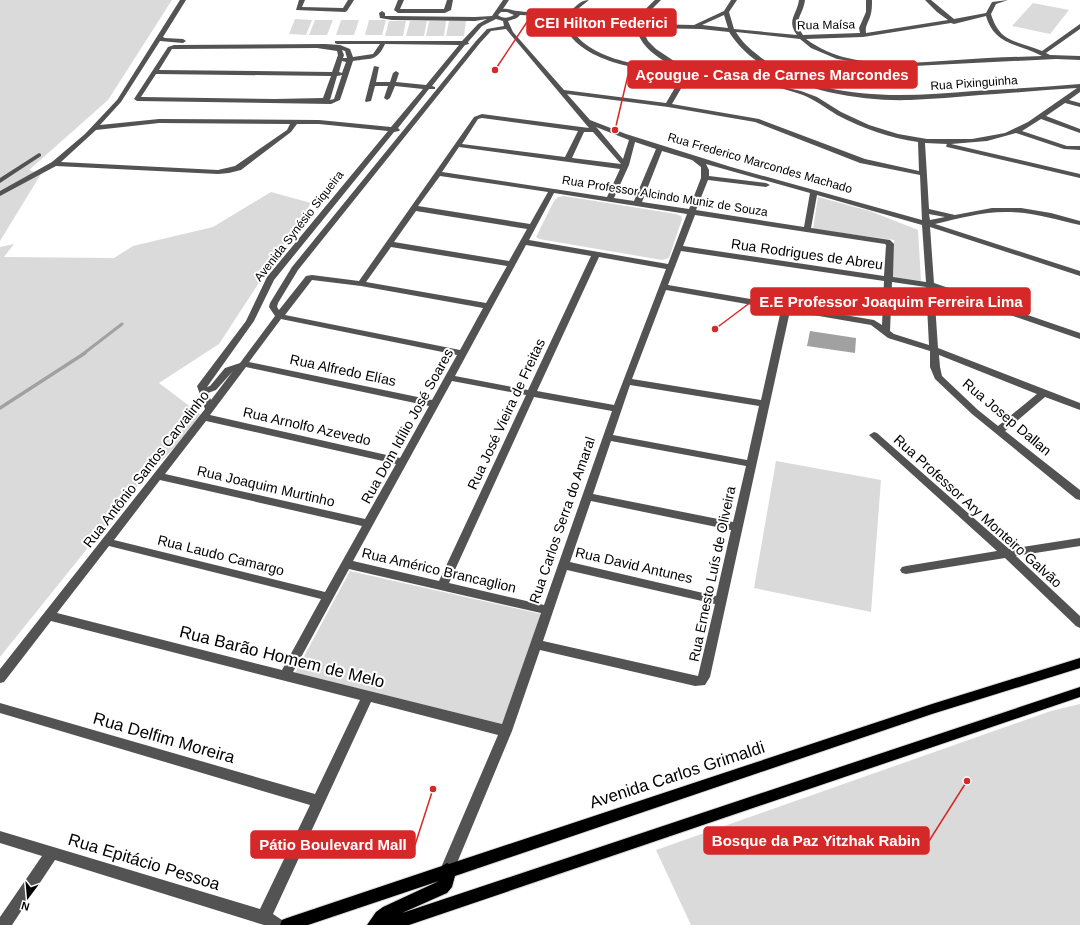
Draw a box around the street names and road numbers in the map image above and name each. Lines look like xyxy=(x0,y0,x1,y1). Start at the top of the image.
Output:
street label: Rua Maísa xyxy=(797,17,855,33)
street label: Rua Pixinguinha xyxy=(930,73,1018,93)
street label: Rua Frederico Marcondes Machado xyxy=(666,130,854,196)
street label: Avenida Synésio Siqueira xyxy=(251,168,347,284)
street label: Rua Professor Alcindo Muniz de Souza xyxy=(561,173,769,219)
street label: Rua Rodrigues de Abreu xyxy=(730,235,884,273)
street label: Rua José Vieira de Freitas xyxy=(464,336,548,492)
street label: Rua Dom Idílio José Soares xyxy=(358,346,456,506)
street label: Rua Alfredo Elías xyxy=(288,351,398,389)
street label: Rua Josep Dallan xyxy=(960,375,1054,459)
street label: Rua Antônio Santos Carvalinho xyxy=(80,387,212,551)
street label: Rua Arnolfo Azevedo xyxy=(241,403,373,449)
street label: Rua Professor Ary Monteiro Galvão xyxy=(891,431,1065,591)
street label: Rua Carlos Serra do Amaral xyxy=(526,435,598,605)
street label: Rua Joaquim Murtinho xyxy=(196,462,337,510)
street label: Rua Ernesto Luís de Oliveira xyxy=(686,485,738,663)
street label: Rua Laudo Camargo xyxy=(156,532,286,579)
street label: Rua Américo Brancaglion xyxy=(360,544,518,596)
street label: Rua David Antunes xyxy=(574,544,694,586)
street label: Rua Barão Homem de Melo xyxy=(177,622,387,692)
street label: Rua Delfim Moreira xyxy=(91,709,238,767)
street label: Avenida Carlos Grimaldi xyxy=(587,738,767,812)
street label: Rua Epitácio Pessoa xyxy=(66,830,223,894)

